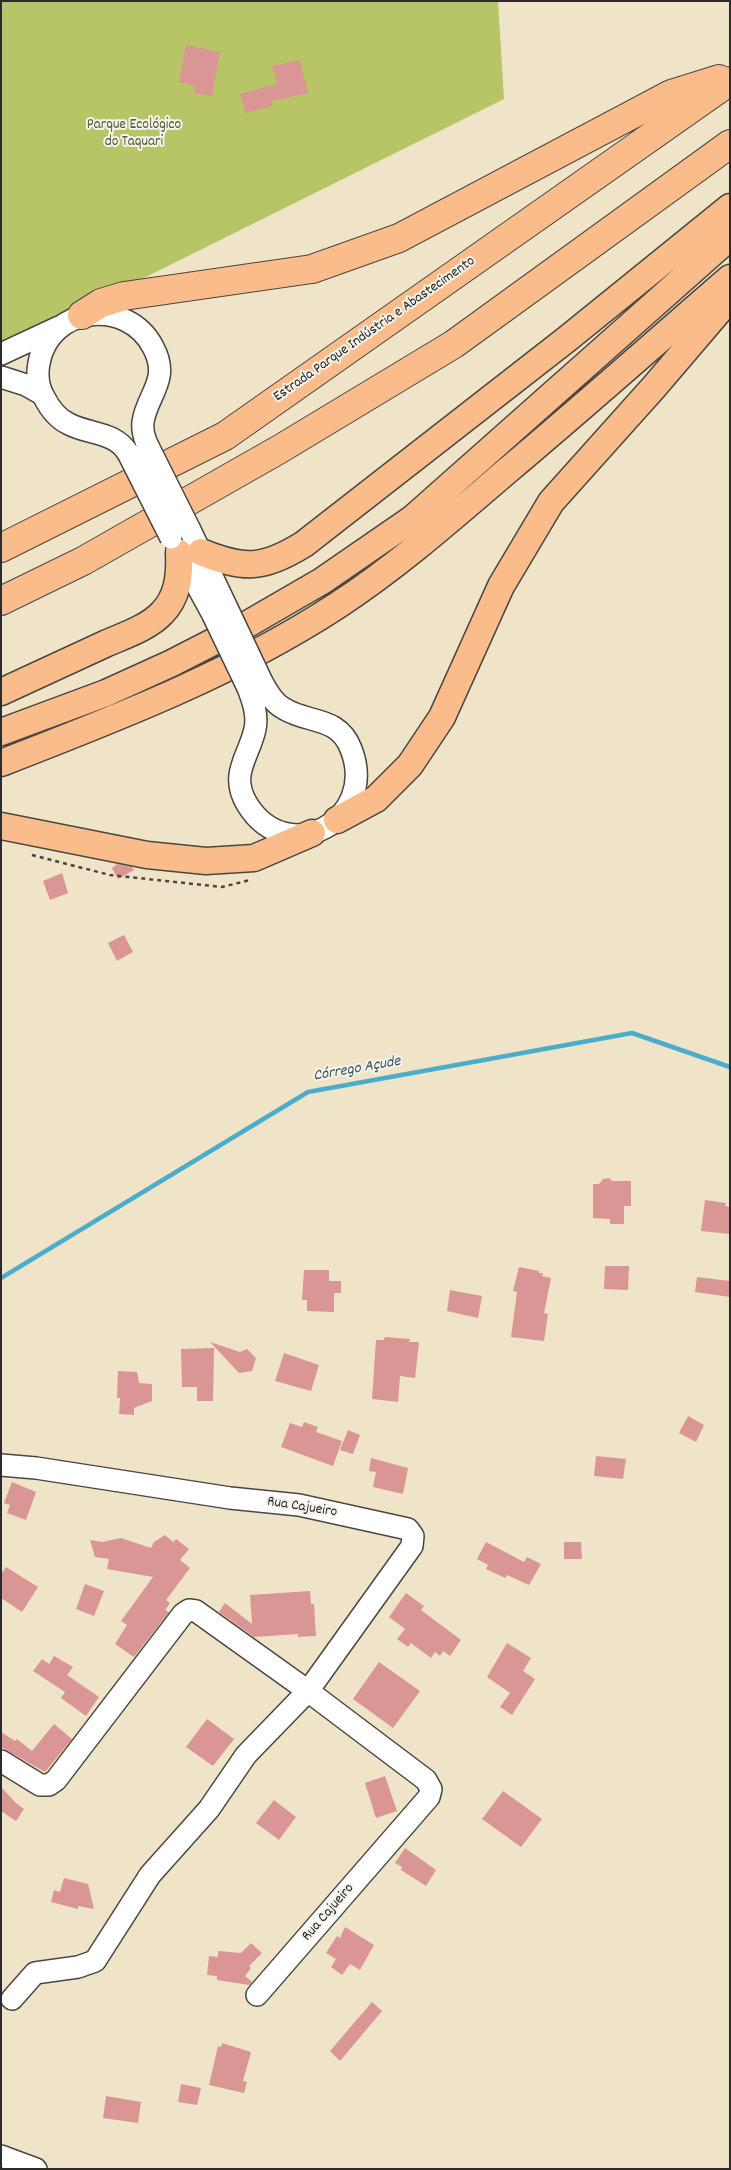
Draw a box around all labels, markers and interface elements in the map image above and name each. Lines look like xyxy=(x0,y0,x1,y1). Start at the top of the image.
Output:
park label: Parque Ecológico do Taquari xyxy=(87,117,181,152)
street label: Estrada Parque Indústria e Abastecimento xyxy=(271,253,479,407)
water label: Córrego Açude xyxy=(312,1053,402,1087)
street label: Rua Cajueiro xyxy=(266,1494,338,1522)
street label: Rua Cajueiro xyxy=(299,1880,359,1946)

